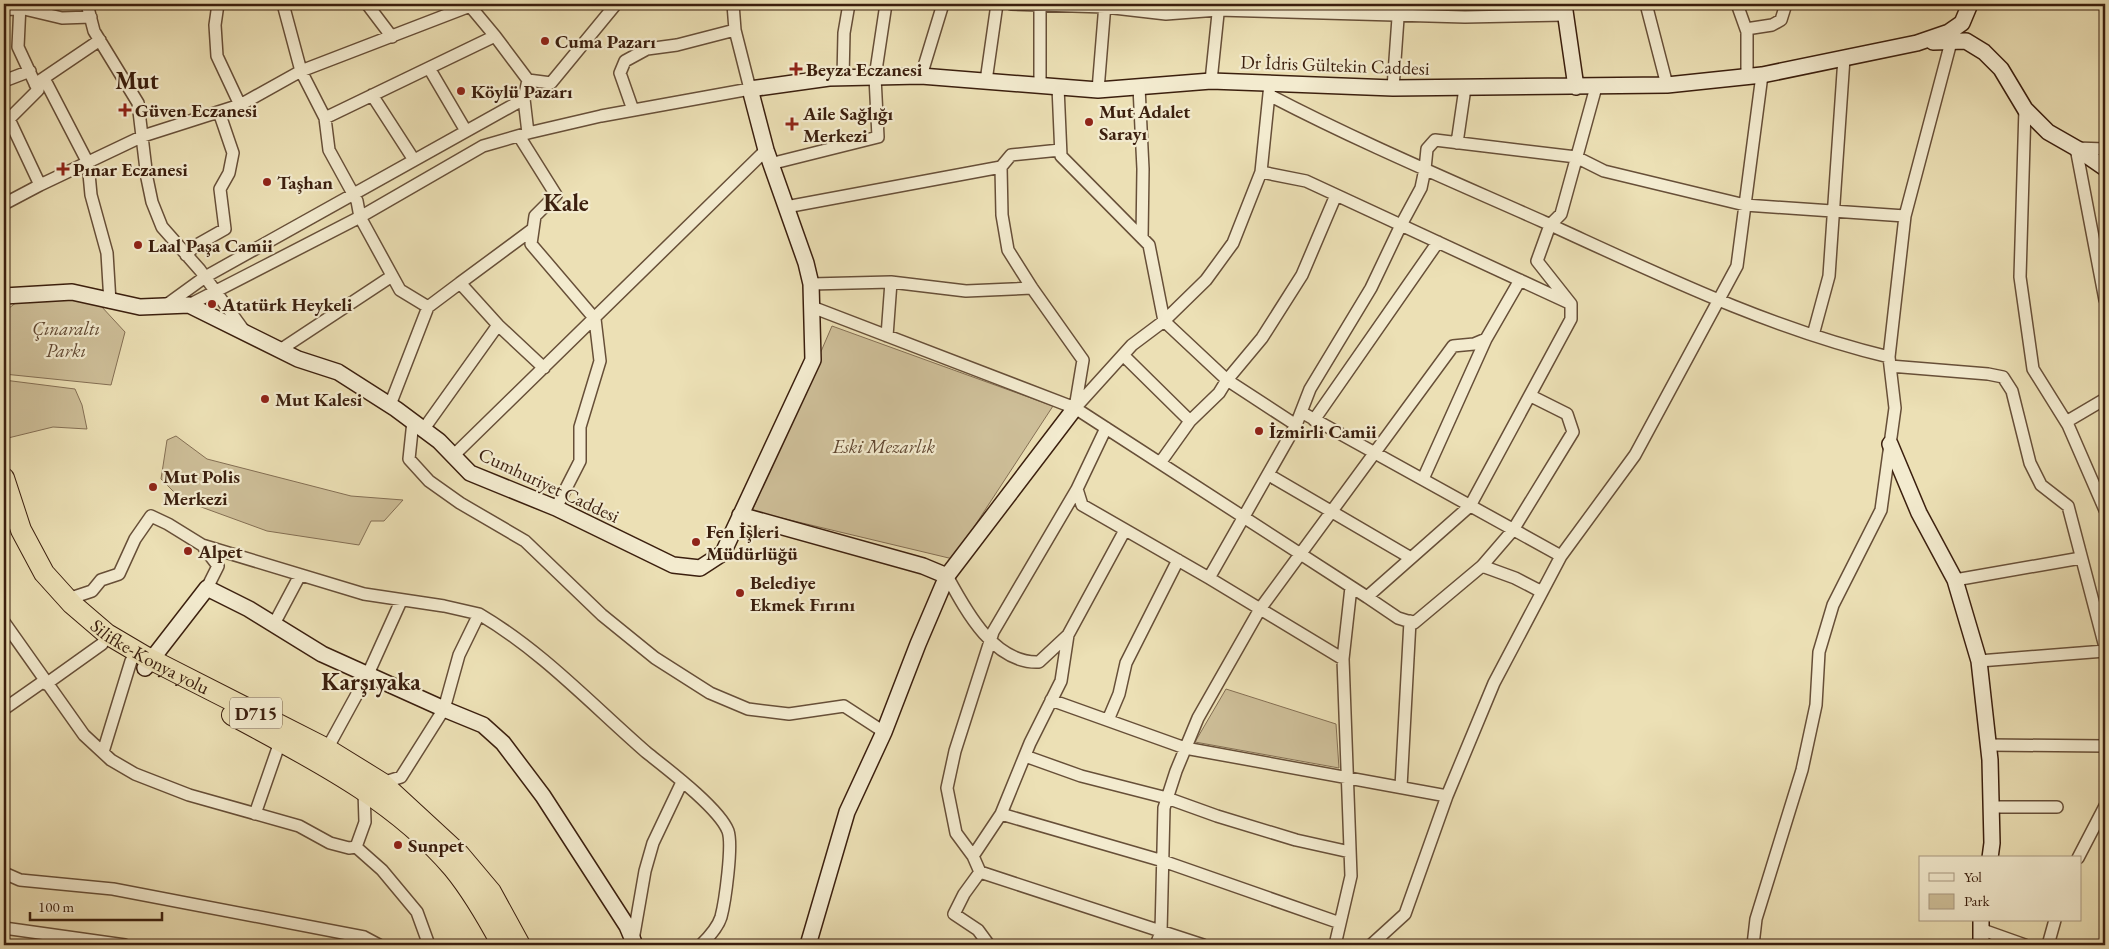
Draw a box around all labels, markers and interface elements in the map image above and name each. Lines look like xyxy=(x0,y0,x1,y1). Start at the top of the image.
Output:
place label: Cuma Pazarı xyxy=(555,29,656,54)
marker: Cuma Pazarı xyxy=(539,35,551,47)
street label: Dr İdris Gültekin Caddesi xyxy=(1240,49,1430,81)
place label: Beyza Eczanesi xyxy=(806,57,923,82)
marker: Beyza Eczanesi xyxy=(790,63,802,75)
district label: Mut xyxy=(115,65,159,96)
place label: Köylü Pazarı xyxy=(471,79,573,104)
marker: Köylü Pazarı xyxy=(455,85,467,97)
place label: Güven Eczanesi xyxy=(135,98,258,123)
place label: Mut Adalet Sarayı xyxy=(1099,99,1190,146)
place label: Aile Sağlığı Merkezi xyxy=(802,101,894,148)
marker: Güven Eczanesi xyxy=(119,104,131,116)
marker: Mut Adalet Sarayı xyxy=(1083,116,1095,128)
marker: Aile Sağlığı Merkezi xyxy=(785,117,799,131)
place label: Pınar Eczanesi xyxy=(73,157,188,182)
marker: Pınar Eczanesi xyxy=(57,163,69,175)
place label: Taşhan xyxy=(277,170,333,195)
marker: Taşhan xyxy=(261,176,273,188)
district label: Kale xyxy=(543,187,589,218)
place label: Laal Paşa Camii xyxy=(148,233,273,258)
marker: Laal Paşa Camii xyxy=(132,239,144,251)
place label: Atatürk Heykeli xyxy=(221,292,353,317)
marker: Atatürk Heykeli xyxy=(206,298,218,310)
park label: Çınaraltı Parkı xyxy=(32,316,100,363)
place label: Mut Kalesi xyxy=(275,387,363,412)
marker: Mut Kalesi xyxy=(259,393,271,405)
place label: İzmirli Camii xyxy=(1269,419,1377,444)
marker: İzmirli Camii xyxy=(1253,425,1265,437)
park label: Eski Mezarlık xyxy=(832,434,936,459)
street label: Cumhuriyet Caddesi xyxy=(475,441,624,529)
place label: Mut Polis Merkezi xyxy=(163,464,240,511)
marker: Mut Polis Merkezi xyxy=(147,481,159,493)
place label: Fen İşleri Müdürlüğü xyxy=(706,519,798,566)
marker: Fen İşleri Müdürlüğü xyxy=(690,536,702,548)
place label: Alpet xyxy=(197,539,243,564)
marker: Alpet xyxy=(182,545,194,557)
place label: Belediye Ekmek Fırını xyxy=(750,570,855,617)
marker: Belediye Ekmek Fırını xyxy=(734,587,746,599)
street label: Silifke-Konya yolu xyxy=(85,613,214,700)
district label: Karşıyaka xyxy=(321,666,421,698)
road number: D715 xyxy=(230,698,282,728)
place label: Sunpet xyxy=(408,833,464,858)
marker: Sunpet xyxy=(392,839,404,851)
legend xyxy=(1919,856,2082,922)
text: Yol xyxy=(1964,867,1982,886)
scale bar xyxy=(30,889,162,921)
text: Park xyxy=(1964,891,1991,910)
text: 100 m xyxy=(38,897,75,916)

